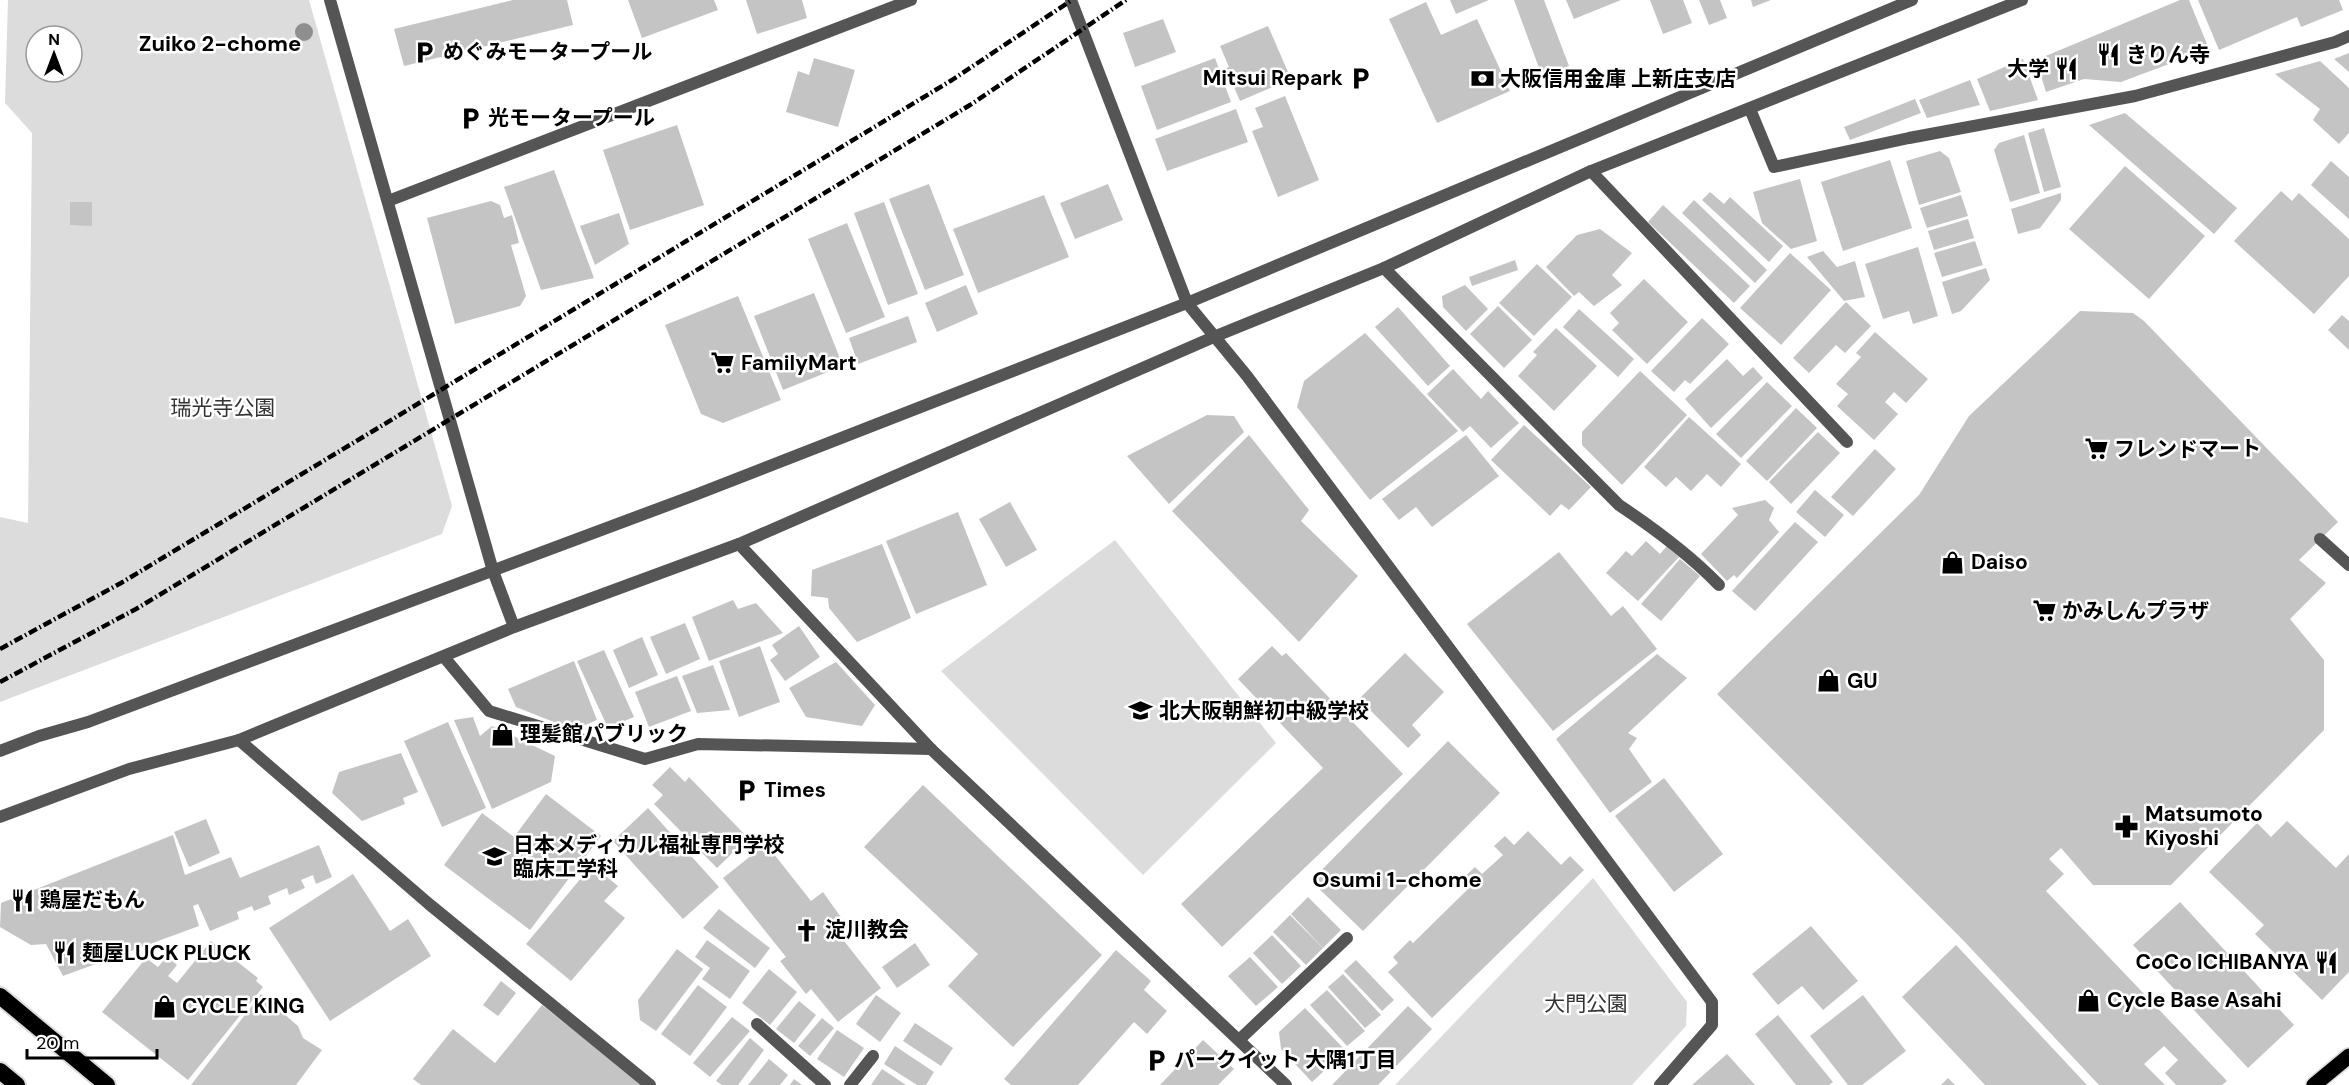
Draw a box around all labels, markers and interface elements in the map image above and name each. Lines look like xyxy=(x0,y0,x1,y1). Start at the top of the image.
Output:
north arrow xyxy=(24,24,84,84)
text: N xyxy=(48,29,60,50)
district label: Zuiko 2-chome xyxy=(139,29,301,58)
place label: めぐみモータープール xyxy=(443,38,652,66)
parking icon: めぐみモータープール xyxy=(412,39,438,65)
place label: きりん寺 xyxy=(2126,41,2210,69)
restaurant icon: きりん寺 xyxy=(2095,42,2121,68)
place label: 大学 xyxy=(2007,55,2049,83)
restaurant icon: 大学 xyxy=(2054,56,2080,82)
place label: Mitsui Repark xyxy=(1203,64,1343,92)
parking icon: Mitsui Repark xyxy=(1348,65,1374,91)
place label: 大阪信用金庫 上新庄支店 xyxy=(1500,65,1736,93)
bank icon: 大阪信用金庫 上新庄支店 xyxy=(1469,66,1495,92)
place label: 光モータープール xyxy=(488,104,655,132)
parking icon: 光モータープール xyxy=(457,105,483,131)
place label: FamilyMart xyxy=(741,349,856,377)
supermarket icon: FamilyMart xyxy=(710,350,736,376)
park label: 瑞光寺公園 xyxy=(171,394,276,422)
place label: フレンドマート xyxy=(2114,435,2261,463)
supermarket icon: フレンドマート xyxy=(2083,436,2109,462)
place label: Daiso xyxy=(1971,548,2028,576)
shop icon: Daiso xyxy=(1940,549,1966,575)
place label: かみしんプラザ xyxy=(2062,597,2209,625)
supermarket icon: かみしんプラザ xyxy=(2031,598,2057,624)
place label: GU xyxy=(1847,667,1878,695)
shop icon: GU xyxy=(1816,668,1842,694)
place label: 北大阪朝鮮初中級学校 xyxy=(1159,697,1369,725)
school or university icon: 北大阪朝鮮初中級学校 xyxy=(1128,698,1154,724)
place label: 理髪館パブリック xyxy=(520,720,688,748)
shop icon: 理髪館パブリック xyxy=(489,721,515,747)
place label: Times xyxy=(764,776,826,804)
parking icon: Times xyxy=(733,777,759,803)
place label: Matsumoto Kiyoshi xyxy=(2145,800,2263,852)
pharmacy icon: Matsumoto Kiyoshi xyxy=(2114,813,2140,839)
place label: 日本メディカル福祉専門学校 臨床工学科 xyxy=(513,831,785,883)
school or university icon: 日本メディカル福祉専門学校 臨床工学科 xyxy=(482,844,508,870)
district label: Osumi 1-chome xyxy=(1312,865,1482,894)
place label: 鶏屋だもん xyxy=(40,886,145,914)
restaurant icon: 鶏屋だもん xyxy=(9,887,35,913)
place label: 淀川教会 xyxy=(825,916,909,944)
church icon: 淀川教会 xyxy=(794,917,820,943)
place label: 麺屋LUCK PLUCK xyxy=(82,939,251,967)
restaurant icon: 麺屋LUCK PLUCK xyxy=(51,940,77,966)
place label: CoCo ICHIBANYA xyxy=(2136,948,2309,976)
restaurant icon: CoCo ICHIBANYA xyxy=(2314,949,2340,975)
place label: Cycle Base Asahi xyxy=(2107,986,2282,1014)
shop icon: Cycle Base Asahi xyxy=(2076,987,2102,1013)
park label: 大門公園 xyxy=(1544,990,1628,1018)
place label: CYCLE KING xyxy=(182,992,305,1020)
shop icon: CYCLE KING xyxy=(151,993,177,1019)
scale bar xyxy=(27,1022,158,1060)
text: 20 m xyxy=(36,1031,79,1055)
place label: パークイット 大隅1丁目 xyxy=(1174,1046,1397,1074)
parking icon: パークイット 大隅1丁目 xyxy=(1143,1047,1169,1073)

